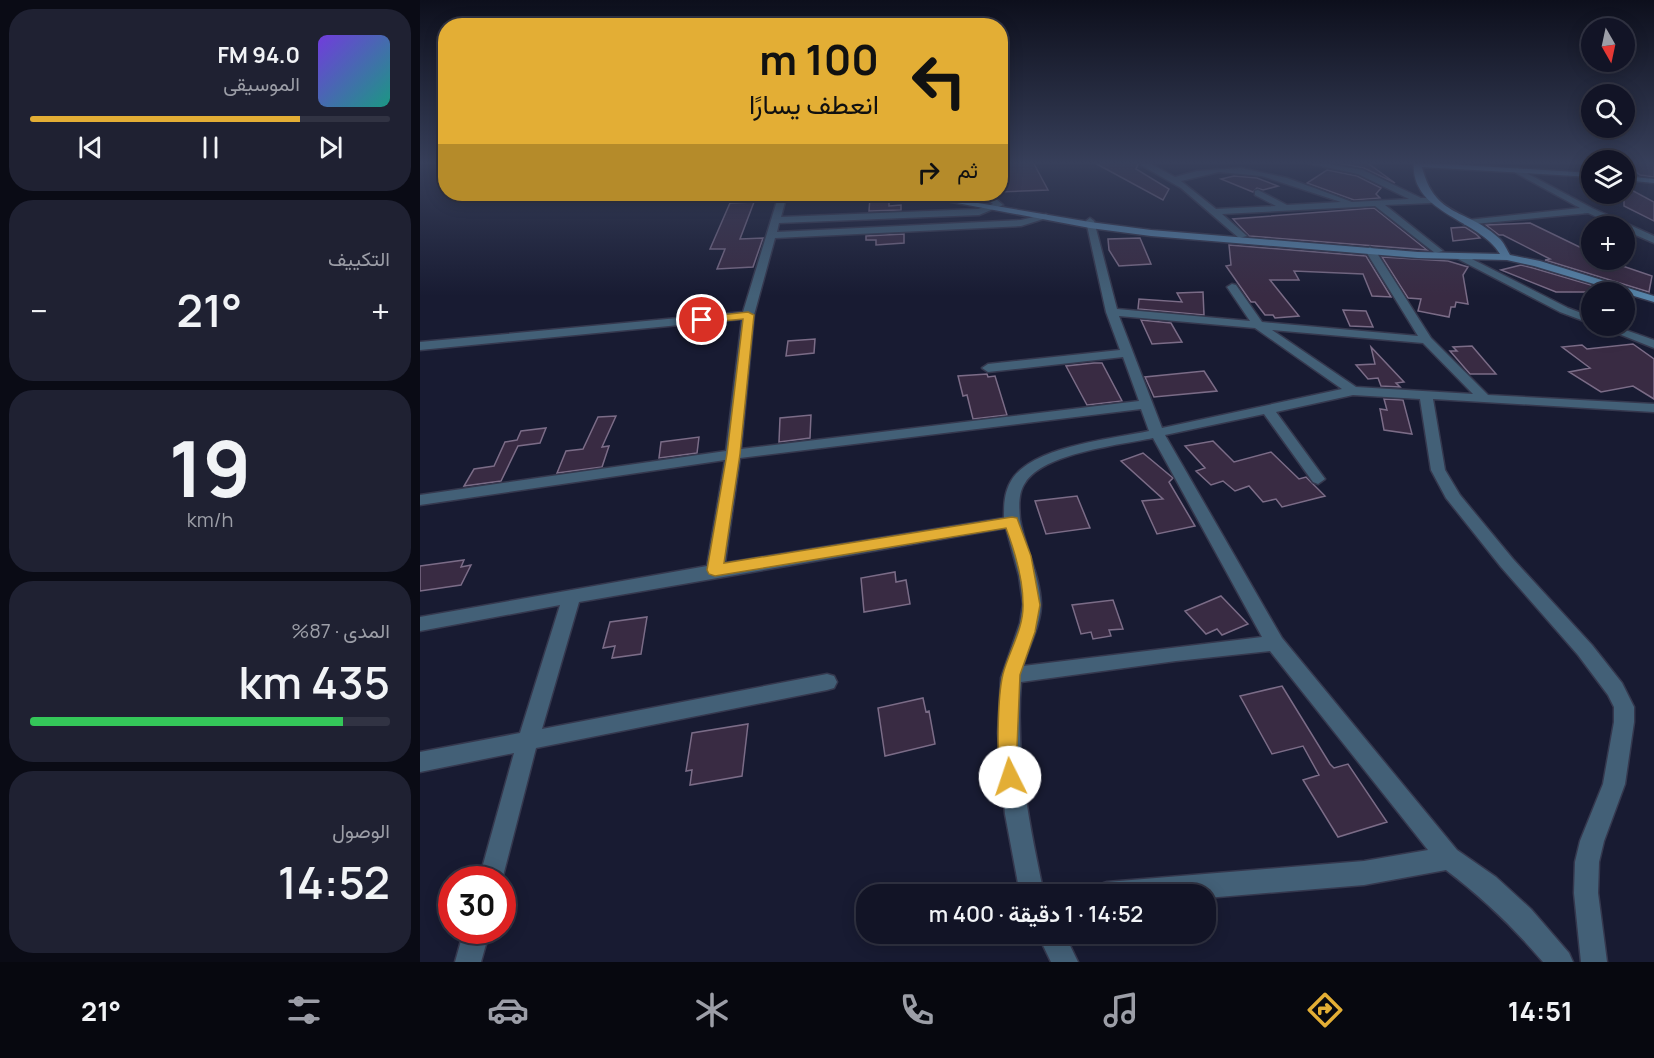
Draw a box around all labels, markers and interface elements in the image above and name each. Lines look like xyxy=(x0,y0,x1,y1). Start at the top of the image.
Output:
north arrow xyxy=(1581,18,1635,72)
map controls xyxy=(1581,18,1635,336)
text: 100 m xyxy=(759,30,879,88)
text: 94.0 FM xyxy=(217,40,300,70)
icon: left xyxy=(900,42,978,120)
text: الموسيقى xyxy=(223,70,300,97)
button: search xyxy=(1581,84,1635,138)
text: انعطف يسارًا xyxy=(749,85,879,122)
icon: previous xyxy=(74,131,107,164)
icon: pause xyxy=(194,131,227,164)
icon: next xyxy=(314,131,347,164)
button: layers xyxy=(1581,150,1635,204)
text: ثم xyxy=(957,155,978,185)
icon: right xyxy=(912,156,945,189)
button: + xyxy=(1581,216,1635,270)
text: التكييف xyxy=(328,245,390,272)
text: 21° xyxy=(177,279,242,341)
button: − xyxy=(1581,282,1635,336)
text: − xyxy=(30,288,48,333)
text: + xyxy=(371,288,390,333)
pin xyxy=(676,294,727,345)
icon: arrive xyxy=(685,303,718,336)
text: 19 xyxy=(169,414,251,520)
text: km/h xyxy=(187,506,233,533)
text: المدى · 87% xyxy=(291,617,390,644)
text: 435 km xyxy=(239,651,390,713)
position arrow xyxy=(978,745,1042,809)
text: الوصول xyxy=(332,817,390,844)
text: 14:52 xyxy=(278,851,390,913)
speed limit sign: 30 xyxy=(438,866,516,944)
text: 14:52 · 1 دقيقة · 400 m xyxy=(929,899,1143,929)
icon: filters xyxy=(283,989,325,1031)
icon: car xyxy=(487,989,529,1031)
icon: climate xyxy=(691,989,733,1031)
icon: phone xyxy=(896,989,938,1031)
icon: music xyxy=(1100,989,1142,1031)
icon: directions xyxy=(1304,989,1346,1031)
text: 21° xyxy=(81,992,121,1029)
text: 14:51 xyxy=(1508,992,1573,1029)

